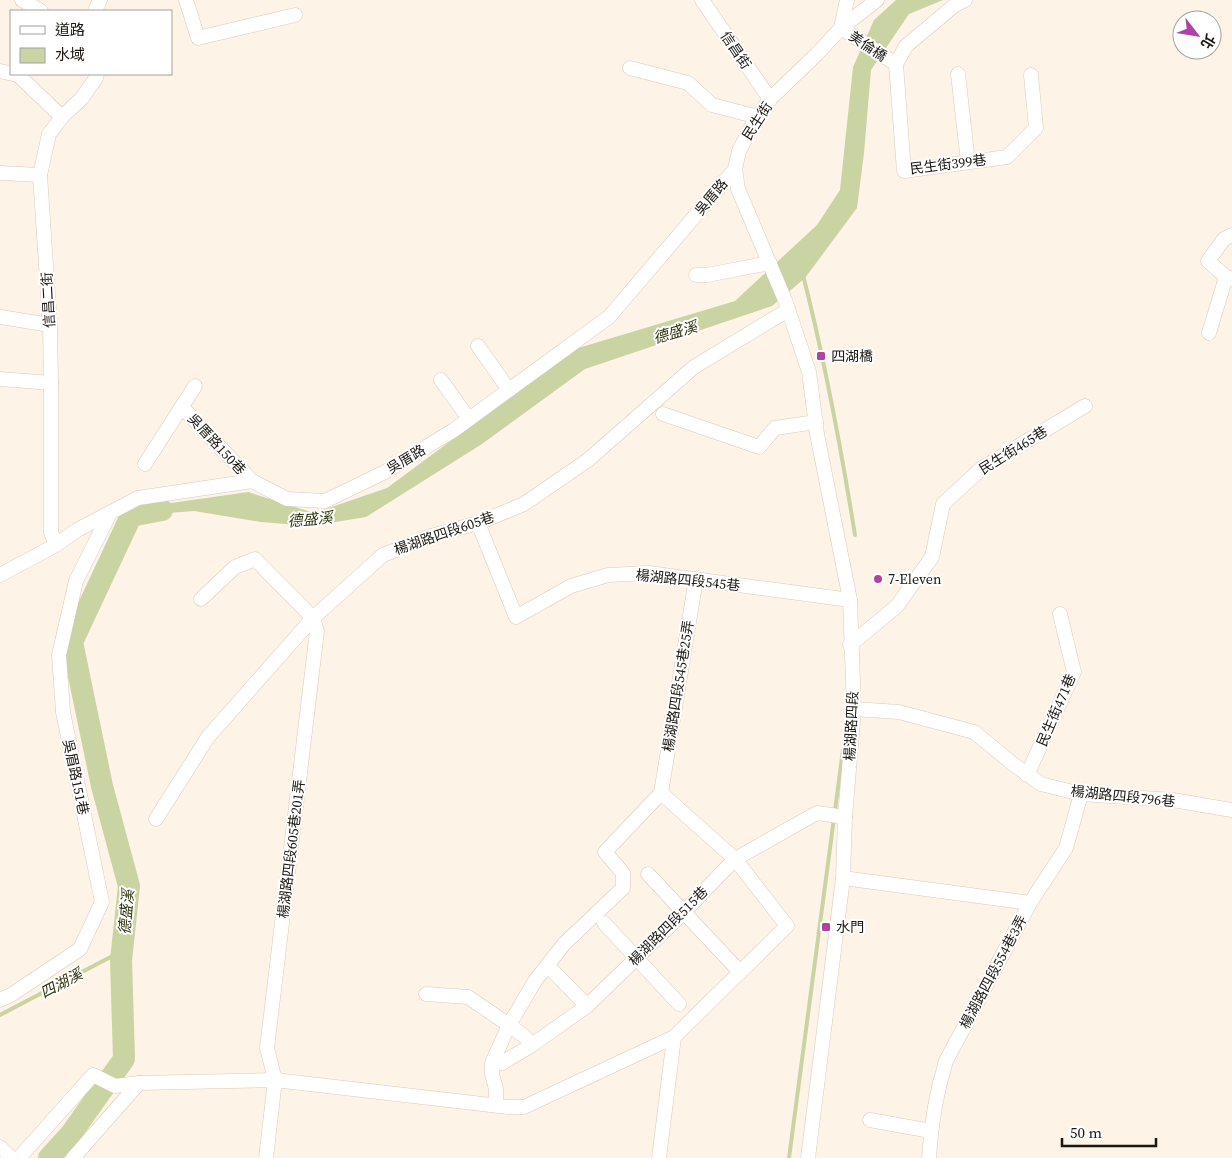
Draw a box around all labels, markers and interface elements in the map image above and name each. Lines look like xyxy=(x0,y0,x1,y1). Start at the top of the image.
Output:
legend xyxy=(10,10,172,75)
north arrow xyxy=(1172,10,1222,60)
text: 道路 xyxy=(55,19,85,40)
street label: 美倫橋 xyxy=(845,26,891,66)
street label: 信昌街 xyxy=(716,27,756,73)
text: 北 xyxy=(1196,31,1220,53)
text: 水域 xyxy=(55,44,85,65)
street label: 民生街 xyxy=(737,98,777,144)
street label: 民生街399巷 xyxy=(909,149,987,179)
street label: 吳厝路 xyxy=(690,174,732,220)
street label: 信昌二街 xyxy=(37,272,59,328)
water label: 德盛溪 xyxy=(650,315,701,348)
place label: 四湖橋 xyxy=(831,346,873,366)
marker: 四湖橋 xyxy=(815,350,827,362)
street label: 吳厝路150巷 xyxy=(183,409,251,479)
street label: 民生街465巷 xyxy=(975,421,1051,479)
street label: 吳厝路 xyxy=(383,440,429,478)
water label: 德盛溪 xyxy=(287,506,335,531)
street label: 楊湖路四段605巷 xyxy=(391,506,497,560)
street label: 楊湖路四段545巷 xyxy=(635,565,741,595)
place label: 7-Eleven xyxy=(888,569,942,589)
marker: 7-Eleven xyxy=(872,573,884,585)
street label: 楊湖路四段545巷25弄 xyxy=(658,619,698,753)
street label: 民生街471巷 xyxy=(1032,671,1080,749)
street label: 楊湖路四段 xyxy=(839,691,863,761)
street label: 吳眉路151巷 xyxy=(58,737,94,817)
street label: 楊湖路四段605巷201弄 xyxy=(273,778,309,920)
street label: 楊湖路四段796巷 xyxy=(1070,781,1176,811)
street label: 楊湖路四段515巷 xyxy=(624,882,712,970)
water label: 德盛溪 xyxy=(114,887,139,935)
street label: 楊湖路四段554巷3弄 xyxy=(955,912,1031,1032)
place label: 水門 xyxy=(836,917,864,937)
marker: 水門 xyxy=(820,921,832,933)
water label: 四湖溪 xyxy=(36,962,88,1003)
scale bar xyxy=(1062,1116,1156,1148)
text: 50 m xyxy=(1070,1122,1102,1143)

